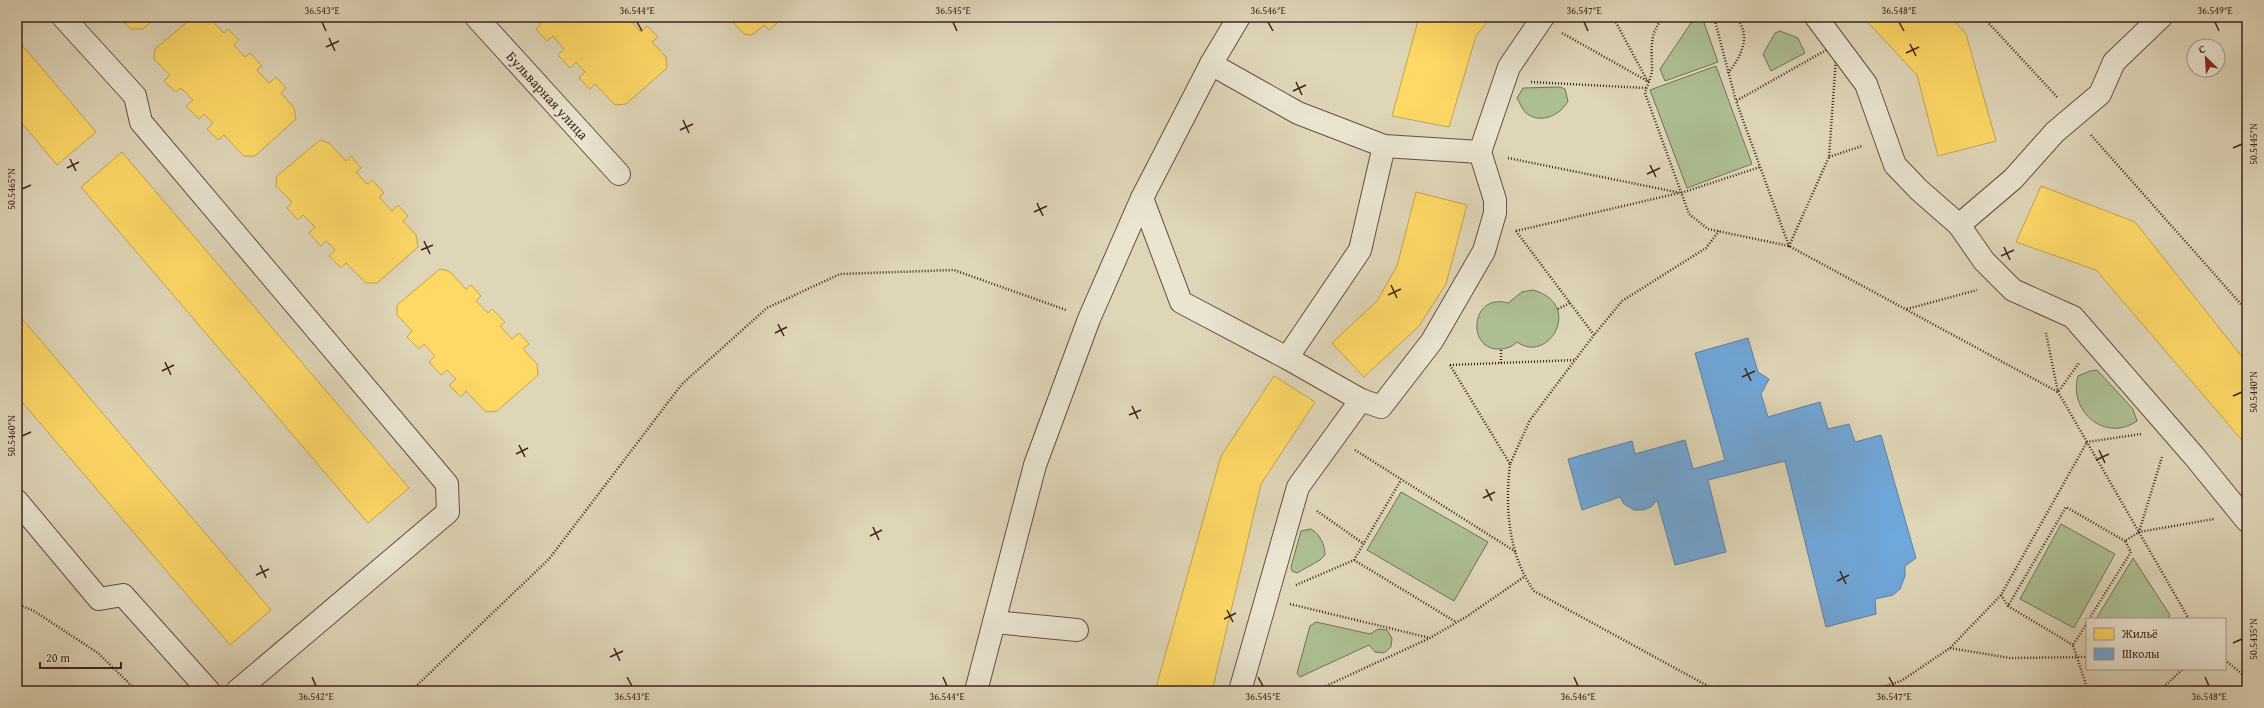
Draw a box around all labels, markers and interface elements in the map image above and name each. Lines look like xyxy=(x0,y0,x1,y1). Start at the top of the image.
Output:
text: 36.543°E xyxy=(304,3,340,18)
text: 36.544°E xyxy=(619,3,655,18)
text: 36.545°E xyxy=(935,3,971,18)
text: 36.546°E xyxy=(1250,3,1286,18)
text: 36.547°E xyxy=(1566,3,1602,18)
text: 36.548°E xyxy=(1881,3,1917,18)
text: 36.549°E xyxy=(2197,3,2233,18)
north arrow xyxy=(2186,38,2226,78)
text: С xyxy=(2196,40,2208,58)
street label: Бульварная улица xyxy=(502,47,593,144)
text: 50.5445°N xyxy=(2246,123,2261,165)
text: 50.5465°N xyxy=(4,168,19,210)
text: 50.5440°N xyxy=(2246,371,2261,413)
text: 50.5460°N xyxy=(4,415,19,457)
legend xyxy=(2086,618,2226,670)
text: 50.5435°N xyxy=(2246,618,2261,660)
text: Жильё xyxy=(2121,625,2158,642)
scale bar xyxy=(40,644,121,670)
text: Школы xyxy=(2122,645,2160,662)
text: 20 m xyxy=(46,649,70,666)
text: 36.542°E xyxy=(298,689,334,704)
text: 36.543°E xyxy=(614,689,650,704)
text: 36.544°E xyxy=(929,689,965,704)
text: 36.545°E xyxy=(1245,689,1281,704)
text: 36.546°E xyxy=(1560,689,1596,704)
text: 36.547°E xyxy=(1876,689,1912,704)
text: 36.548°E xyxy=(2191,689,2227,704)

